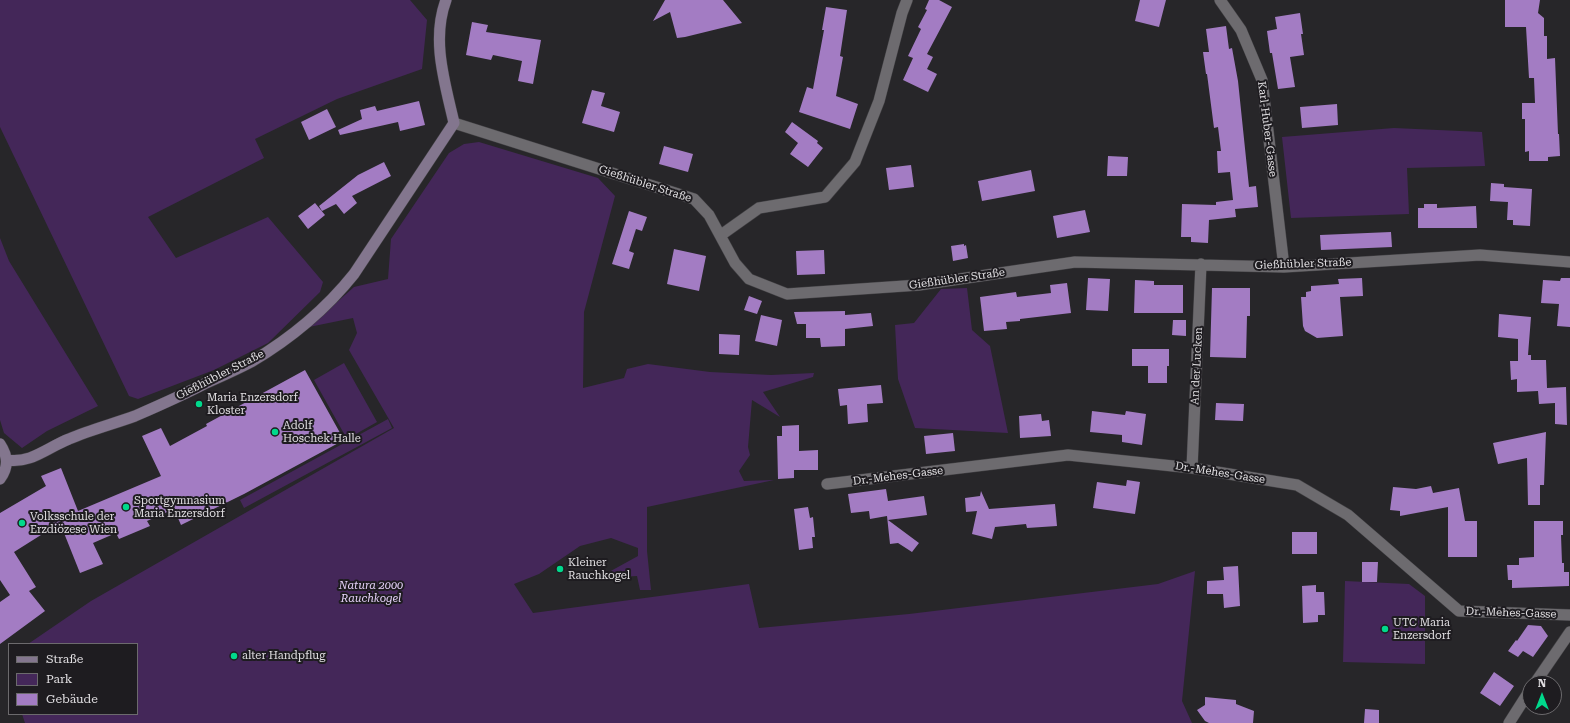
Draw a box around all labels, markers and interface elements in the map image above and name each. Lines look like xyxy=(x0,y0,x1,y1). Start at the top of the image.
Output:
street label: Karl-Huber-Gasse xyxy=(1255,80,1279,178)
street label: Gießhübler Straße xyxy=(597,163,693,205)
street label: Gießhübler Straße xyxy=(1254,256,1352,272)
street label: Gießhübler Straße xyxy=(908,266,1006,292)
street label: An der Lucken xyxy=(1188,327,1206,405)
street label: Gießhübler Straße xyxy=(174,347,266,403)
place label: Maria Enzersdorf Kloster xyxy=(207,391,298,417)
marker: Maria Enzersdorf Kloster xyxy=(194,399,204,409)
place label: Adolf Hoschek Halle xyxy=(283,419,361,445)
marker: Adolf Hoschek Halle xyxy=(270,427,280,437)
street label: Dr.-Mehes-Gasse xyxy=(1174,459,1266,487)
street label: Dr.-Mehes-Gasse xyxy=(852,464,944,488)
place label: Sportgymnasium Maria Enzersdorf xyxy=(134,494,225,520)
marker: Sportgymnasium Maria Enzersdorf xyxy=(121,502,131,512)
place label: Volksschule der Erzdiözese Wien xyxy=(30,510,117,536)
marker: Volksschule der Erzdiözese Wien xyxy=(17,518,27,528)
place label: Kleiner Rauchkogel xyxy=(568,556,630,582)
marker: Kleiner Rauchkogel xyxy=(555,564,565,574)
park label: Natura 2000 Rauchkogel xyxy=(339,579,403,605)
street label: Dr.-Mehes-Gasse xyxy=(1465,605,1557,621)
place label: UTC Maria Enzersdorf xyxy=(1393,616,1451,642)
marker: UTC Maria Enzersdorf xyxy=(1380,624,1390,634)
legend xyxy=(8,643,138,715)
place label: alter Handpflug xyxy=(242,649,325,663)
marker: alter Handpflug xyxy=(229,651,239,661)
text: Straße xyxy=(46,652,83,666)
text: Park xyxy=(46,672,72,686)
north arrow xyxy=(1522,675,1562,715)
text: N xyxy=(1538,677,1546,690)
text: Gebäude xyxy=(46,692,98,706)

